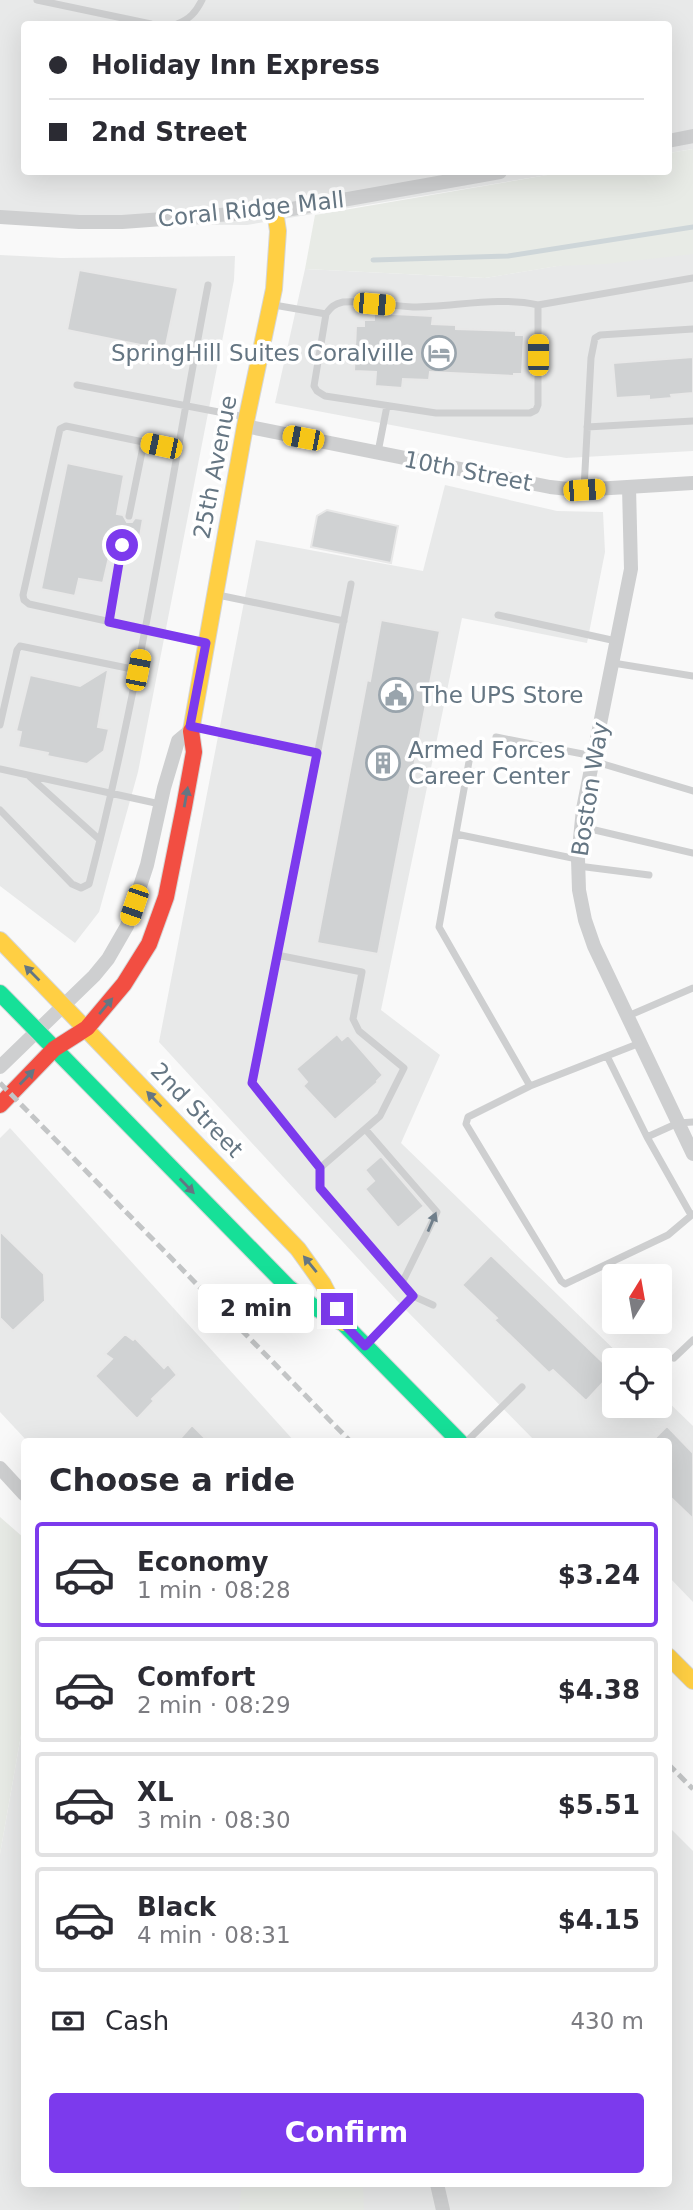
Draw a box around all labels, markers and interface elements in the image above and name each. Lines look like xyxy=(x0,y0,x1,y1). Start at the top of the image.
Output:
text: Holiday Inn Express xyxy=(91,50,380,80)
text: 2nd Street xyxy=(91,117,247,147)
street label: Coral Ridge Mall xyxy=(157,186,345,232)
car xyxy=(353,292,396,316)
hotel icon: SpringHill Suites Coralville xyxy=(420,334,458,372)
car xyxy=(528,334,549,376)
place label: SpringHill Suites Coralville xyxy=(111,340,414,366)
street label: 25th Avenue xyxy=(188,393,242,541)
car xyxy=(281,424,326,452)
car xyxy=(139,431,184,461)
street label: 10th Street xyxy=(402,446,534,496)
car xyxy=(563,478,606,502)
route start xyxy=(106,529,138,561)
car xyxy=(124,647,153,693)
public building icon: The UPS Store xyxy=(377,676,415,714)
place label: The UPS Store xyxy=(419,682,584,708)
street label: Boston Way xyxy=(567,720,613,858)
place label: Armed Forces Career Center xyxy=(408,737,570,789)
building icon: Armed Forces Career Center xyxy=(364,744,402,782)
one-way arrow xyxy=(181,786,192,808)
car xyxy=(118,882,151,928)
one-way arrow xyxy=(23,964,40,981)
one-way arrow xyxy=(98,998,113,1015)
street label: 2nd Street xyxy=(146,1057,248,1163)
one-way arrow xyxy=(19,1069,35,1086)
one-way arrow xyxy=(146,1090,163,1107)
one-way arrow xyxy=(178,1177,194,1194)
one-way arrow xyxy=(426,1211,437,1232)
one-way arrow xyxy=(303,1256,318,1274)
north arrow xyxy=(602,1264,672,1334)
map controls xyxy=(602,1264,672,1418)
callout: 2 min xyxy=(197,1284,312,1334)
route end xyxy=(321,1293,353,1325)
text: 2 min xyxy=(220,1295,292,1321)
button: locate xyxy=(602,1348,672,1418)
text: Choose a ride xyxy=(49,1461,295,1499)
icon: car xyxy=(53,1543,116,1606)
text: Economy xyxy=(137,1547,268,1577)
text: $3.24 xyxy=(558,1560,640,1590)
text: 1 min · 08:28 xyxy=(137,1577,291,1603)
icon: car xyxy=(53,1658,116,1721)
text: Comfort xyxy=(137,1662,255,1692)
text: $4.38 xyxy=(558,1675,640,1705)
text: 2 min · 08:29 xyxy=(137,1692,291,1718)
icon: car xyxy=(53,1773,116,1836)
text: XL xyxy=(137,1777,174,1807)
text: $5.51 xyxy=(558,1790,640,1820)
text: 3 min · 08:30 xyxy=(137,1807,291,1833)
icon: car xyxy=(53,1888,116,1951)
text: Black xyxy=(137,1892,216,1922)
text: $4.15 xyxy=(558,1905,640,1935)
text: 4 min · 08:31 xyxy=(137,1922,291,1948)
icon: cash xyxy=(49,2002,87,2040)
text: Cash xyxy=(105,2006,169,2036)
text: 430 m xyxy=(570,2008,644,2034)
button: Confirm xyxy=(49,2093,644,2173)

